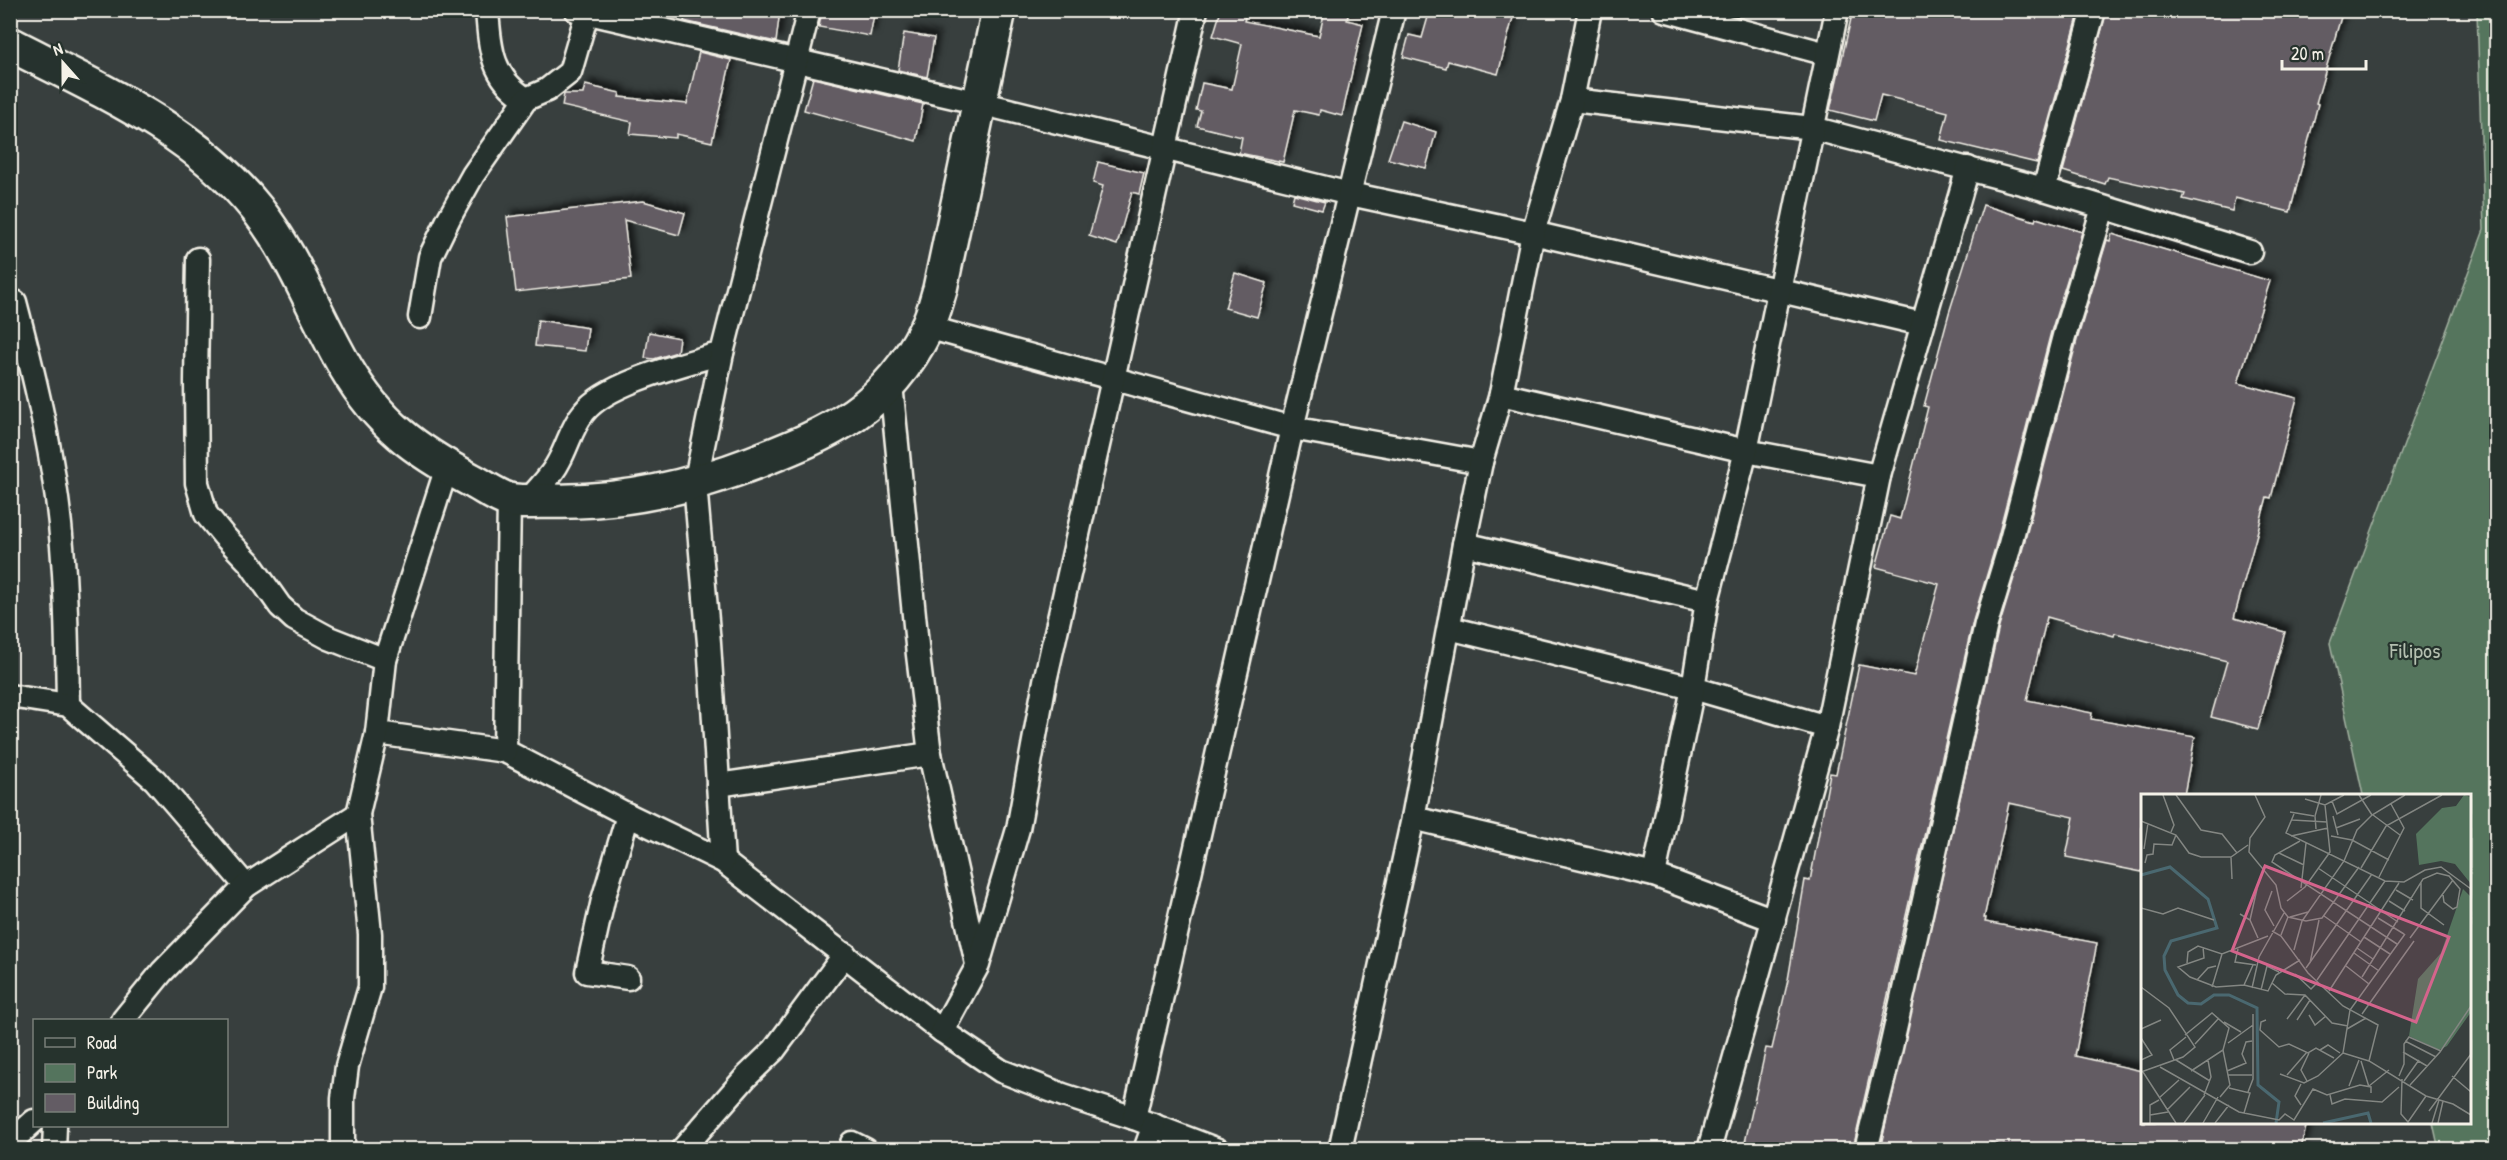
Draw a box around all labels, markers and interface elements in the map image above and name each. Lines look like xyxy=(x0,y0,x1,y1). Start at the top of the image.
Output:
north arrow xyxy=(33,33,93,93)
scale bar xyxy=(2282,33,2366,71)
text: N xyxy=(50,37,66,61)
text: 20 m xyxy=(2291,41,2324,66)
park label: Filipos xyxy=(2389,635,2440,665)
inset map xyxy=(2141,794,2471,1124)
legend xyxy=(33,1019,228,1127)
text: Road xyxy=(87,1030,117,1055)
text: Park xyxy=(87,1060,118,1085)
text: Building xyxy=(87,1090,139,1115)

